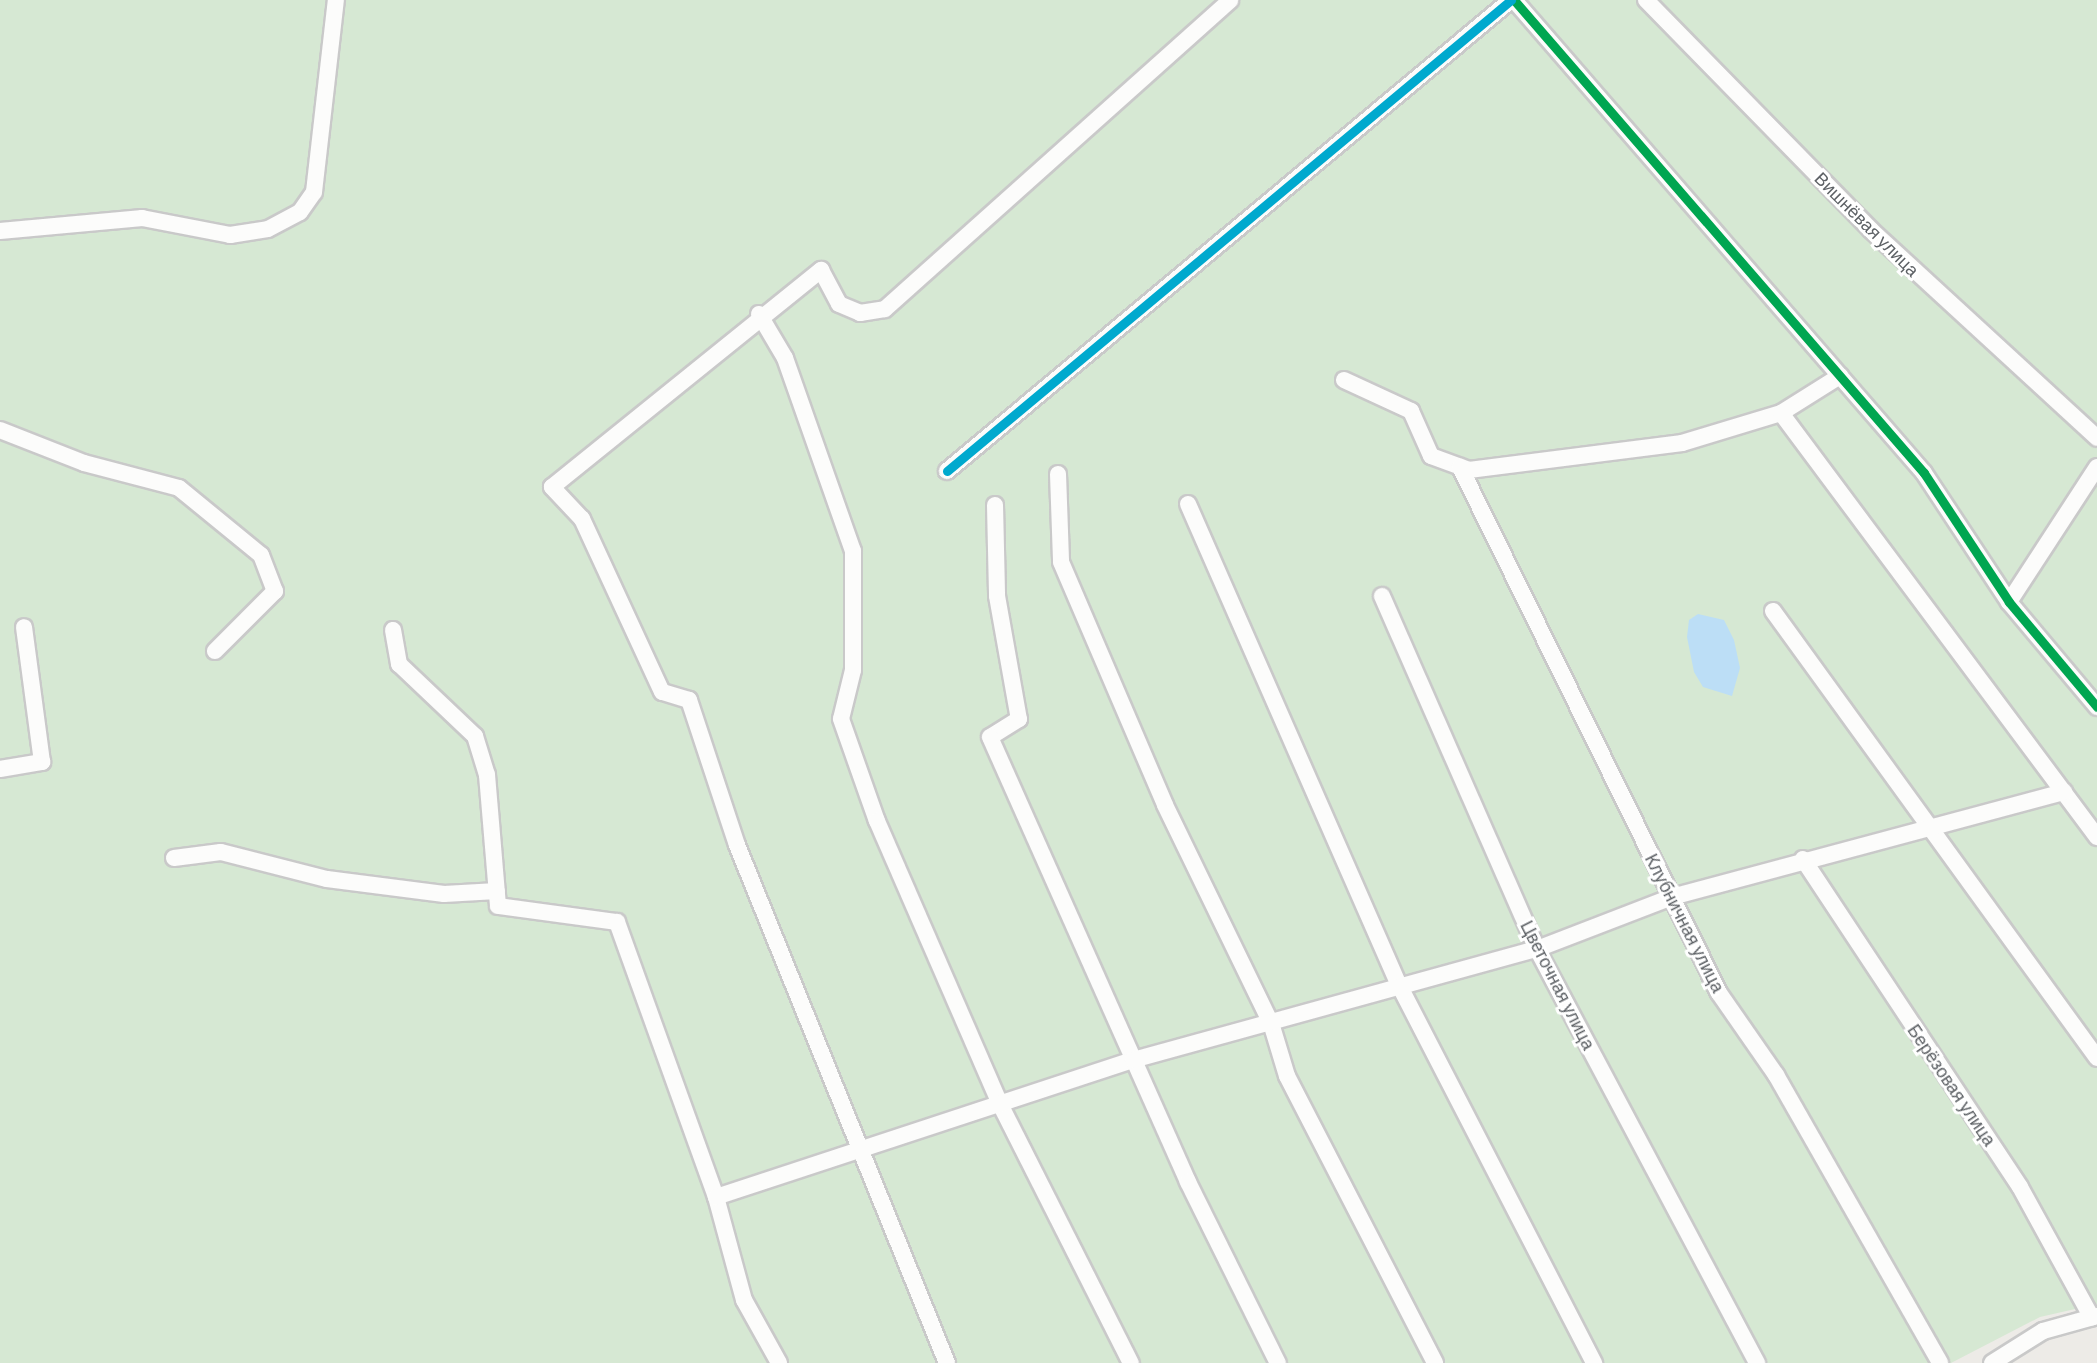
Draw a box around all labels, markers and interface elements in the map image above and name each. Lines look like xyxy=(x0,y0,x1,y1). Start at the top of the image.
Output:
street label: Вишнёвая улица xyxy=(1810,167,1924,281)
street label: Клубничная улица xyxy=(1641,850,1729,996)
street label: Цветочная улица xyxy=(1516,917,1600,1053)
street label: Берёзовая улица xyxy=(1903,1020,2001,1150)

